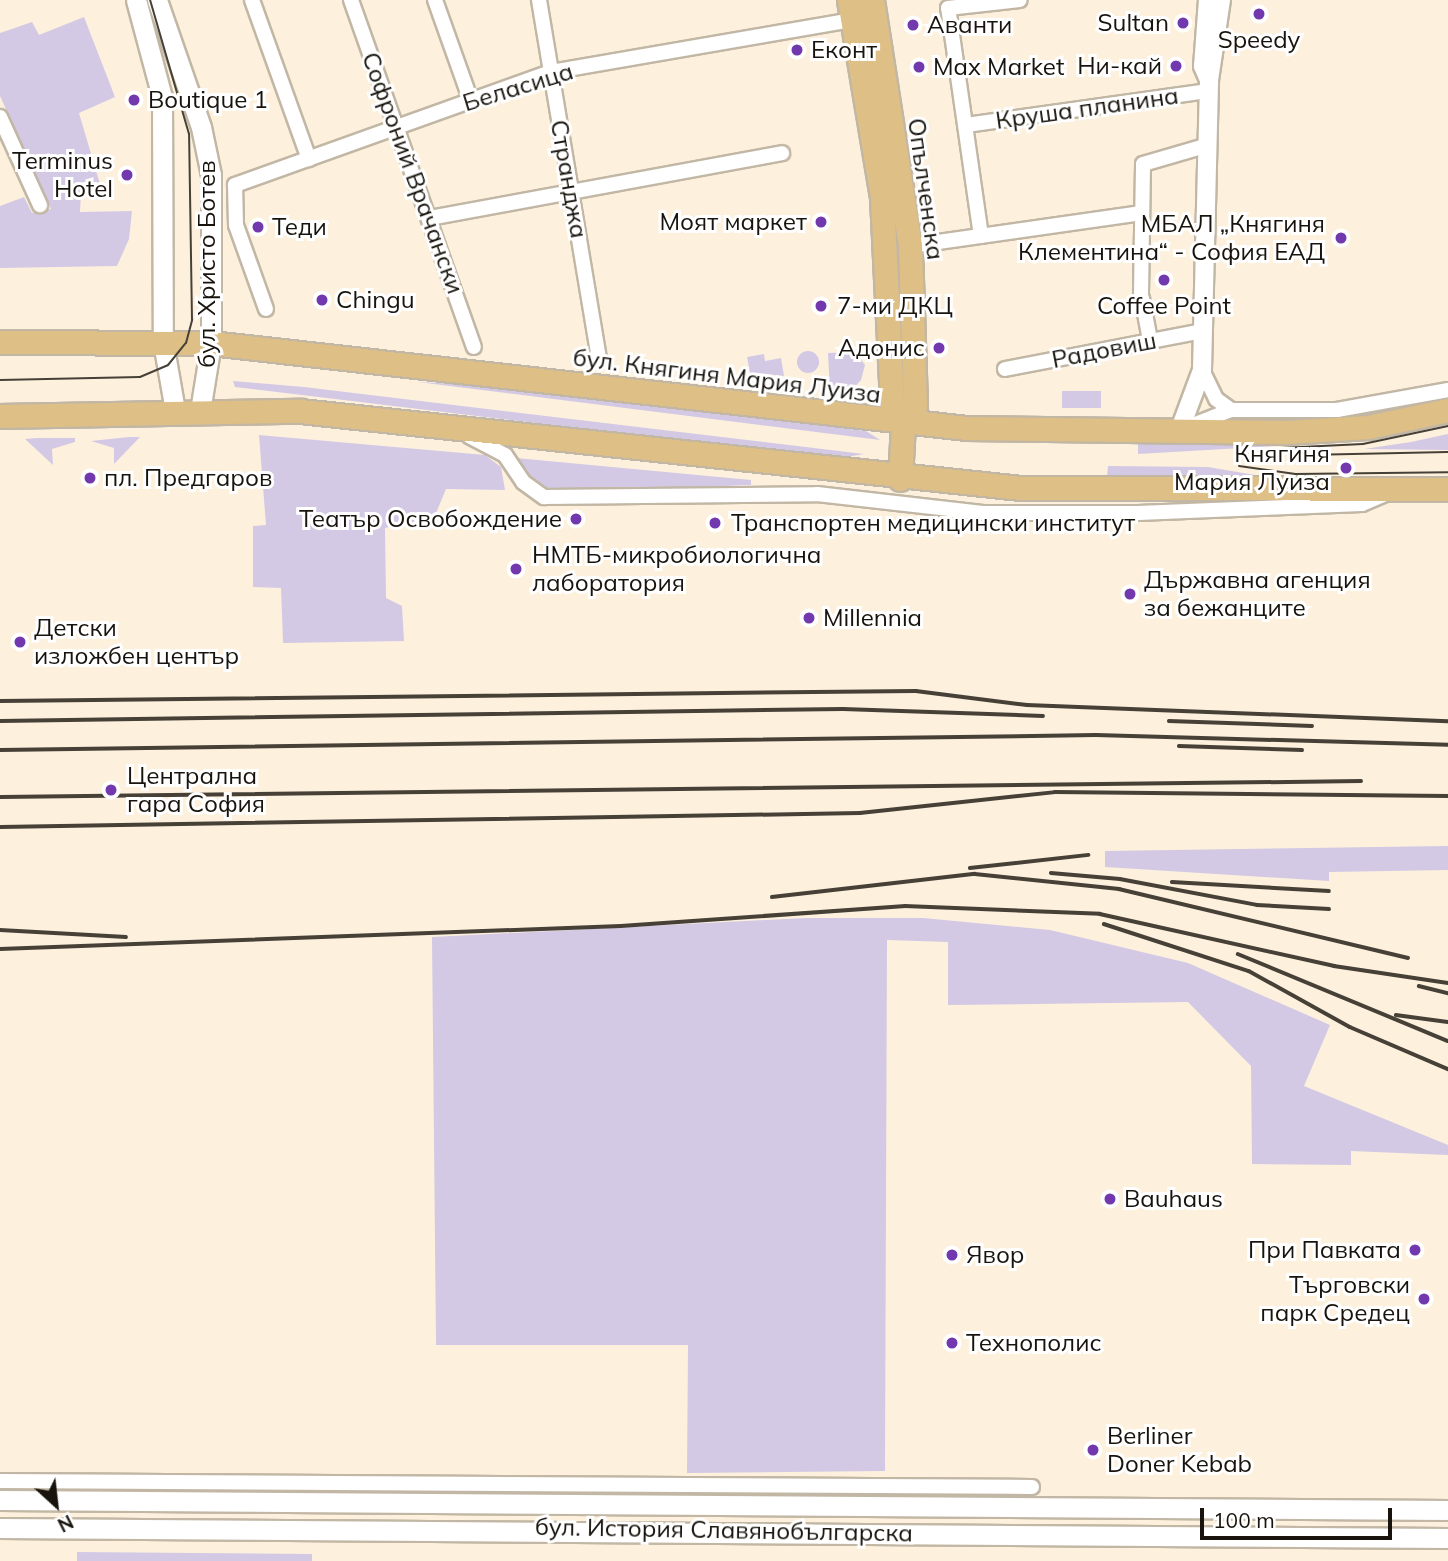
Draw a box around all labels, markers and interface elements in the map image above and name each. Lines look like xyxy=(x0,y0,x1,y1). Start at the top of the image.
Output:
marker: Speedy xyxy=(1251,6,1267,22)
place label: Sultan xyxy=(1098,9,1169,37)
place label: Аванти xyxy=(927,11,1012,39)
marker: Sultan xyxy=(1175,15,1191,31)
marker: Аванти xyxy=(905,17,921,33)
place label: Speedy xyxy=(1218,26,1300,54)
place label: Еконт xyxy=(811,36,877,64)
marker: Еконт xyxy=(789,42,805,58)
street label: Софроний Врачански xyxy=(356,48,470,298)
place label: Ни-кай xyxy=(1077,52,1162,80)
place label: Max Market xyxy=(933,53,1064,81)
street label: Беласица xyxy=(459,57,577,117)
marker: Ни-кай xyxy=(1168,58,1184,74)
marker: Max Market xyxy=(911,59,927,75)
street label: Круша планина xyxy=(994,81,1180,135)
place label: Boutique 1 xyxy=(148,86,268,114)
marker: Boutique 1 xyxy=(126,92,142,108)
street label: Опълченска xyxy=(902,116,950,262)
street label: Странджа xyxy=(544,118,594,240)
place label: Terminus Hotel xyxy=(12,147,113,203)
street label: бул. Христо Ботев xyxy=(193,160,221,368)
marker: Terminus Hotel xyxy=(119,167,135,183)
place label: Моят маркет xyxy=(660,208,807,236)
place label: МБАЛ „Княгиня Клементина“ - София ЕАД xyxy=(1018,210,1325,266)
place label: Теди xyxy=(272,213,327,241)
marker: Моят маркет xyxy=(813,214,829,230)
marker: Теди xyxy=(250,219,266,235)
marker: МБАЛ „Княгиня Клементина“ - София ЕАД xyxy=(1331,228,1351,248)
marker: Coffee Point xyxy=(1156,272,1172,288)
place label: Chingu xyxy=(336,286,415,314)
marker: Chingu xyxy=(314,292,330,308)
place label: 7-ми ДКЦ xyxy=(837,292,953,320)
place label: Coffee Point xyxy=(1097,292,1231,320)
marker: 7-ми ДКЦ xyxy=(811,296,831,316)
street label: Радовиш xyxy=(1049,326,1159,374)
place label: Адонис xyxy=(838,334,925,362)
marker: Адонис xyxy=(931,340,947,356)
street label: бул. Княгиня Мария Луиза xyxy=(571,343,883,409)
place label: Княгиня Мария Луиза xyxy=(1174,440,1330,496)
marker: Княгиня Мария Луиза xyxy=(1336,458,1356,478)
place label: пл. Предгаров xyxy=(104,464,272,492)
marker: пл. Предгаров xyxy=(82,470,98,486)
place label: Театър Освобождение xyxy=(299,505,562,533)
place label: Транспортен медицински институт xyxy=(731,509,1135,537)
marker: Театър Освобождение xyxy=(568,511,584,527)
marker: Транспортен медицински институт xyxy=(705,513,725,533)
place label: НМТБ-микробиологична лаборатория xyxy=(532,541,821,597)
marker: НМТБ-микробиологична лаборатория xyxy=(506,559,526,579)
place label: Държавна агенция за бежанците xyxy=(1144,566,1371,622)
marker: Държавна агенция за бежанците xyxy=(1122,586,1138,602)
place label: Millennia xyxy=(823,604,922,632)
marker: Millennia xyxy=(801,610,817,626)
place label: Детски изложбен център xyxy=(34,614,239,670)
marker: Детски изложбен център xyxy=(12,634,28,650)
place label: Централна гара София xyxy=(127,762,265,818)
marker: Централна гара София xyxy=(101,780,121,800)
place label: Bauhaus xyxy=(1124,1185,1223,1213)
marker: Bauhaus xyxy=(1102,1191,1118,1207)
place label: При Павката xyxy=(1248,1236,1401,1264)
place label: Явор xyxy=(966,1241,1024,1269)
marker: При Павката xyxy=(1407,1242,1423,1258)
marker: Явор xyxy=(944,1247,960,1263)
place label: Търговски парк Средец xyxy=(1260,1271,1410,1327)
marker: Търговски парк Средец xyxy=(1416,1291,1432,1307)
place label: Технополис xyxy=(966,1329,1102,1357)
marker: Технополис xyxy=(944,1335,960,1351)
place label: Berliner Doner Kebab xyxy=(1107,1422,1252,1478)
marker: Berliner Doner Kebab xyxy=(1085,1442,1101,1458)
north arrow xyxy=(21,1470,91,1540)
scale bar xyxy=(1203,1494,1396,1538)
text: 100 m xyxy=(1213,1507,1275,1533)
text: N xyxy=(54,1510,77,1538)
street label: бул. История Славянобългарска xyxy=(535,1512,913,1548)

